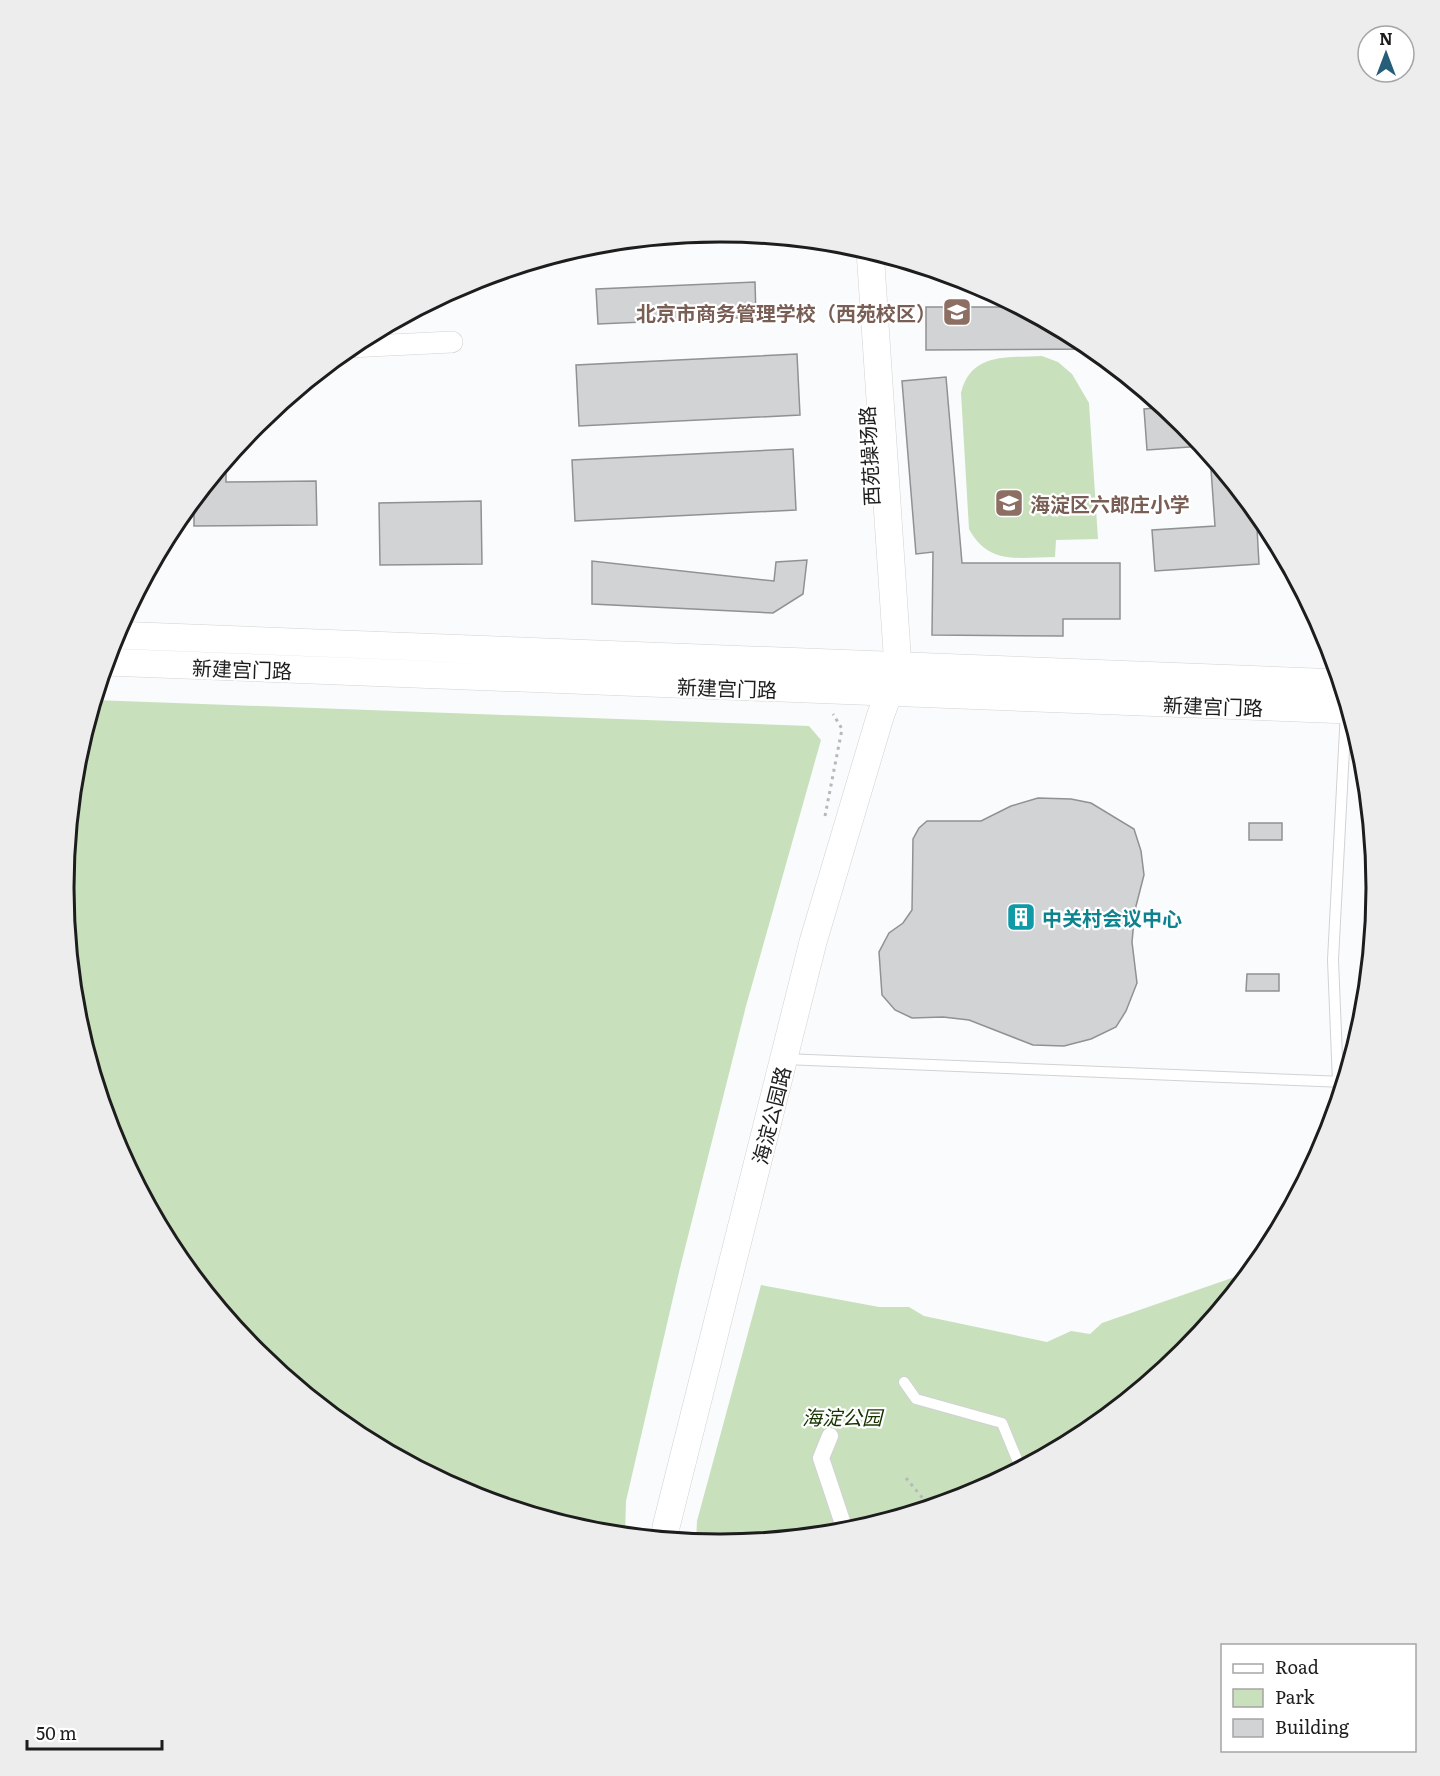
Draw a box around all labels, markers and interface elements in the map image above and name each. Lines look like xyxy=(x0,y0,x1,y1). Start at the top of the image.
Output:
north arrow xyxy=(1356,24,1416,84)
text: N xyxy=(1379,26,1393,50)
school or university icon: 北京市商务管理学校（西苑校区） xyxy=(941,296,973,328)
place label: 北京市商务管理学校（西苑校区） xyxy=(636,297,936,327)
street label: 西苑操场路 xyxy=(850,405,886,507)
school or university icon: 海淀区六郎庄小学 xyxy=(993,487,1025,519)
place label: 海淀区六郎庄小学 xyxy=(1030,488,1190,518)
street label: 新建宫门路 xyxy=(192,651,292,685)
street label: 新建宫门路 xyxy=(677,670,777,704)
street label: 新建宫门路 xyxy=(1163,688,1263,722)
building icon: 中关村会议中心 xyxy=(1005,901,1037,933)
place label: 中关村会议中心 xyxy=(1042,902,1182,932)
street label: 海淀公园路 xyxy=(743,1063,797,1167)
park label: 海淀公园 xyxy=(802,1401,885,1431)
legend xyxy=(1221,1644,1416,1752)
text: Road xyxy=(1275,1653,1319,1680)
text: Park xyxy=(1275,1683,1316,1710)
scale bar xyxy=(27,1713,162,1751)
text: Building xyxy=(1275,1713,1350,1740)
text: 50 m xyxy=(36,1719,77,1746)

